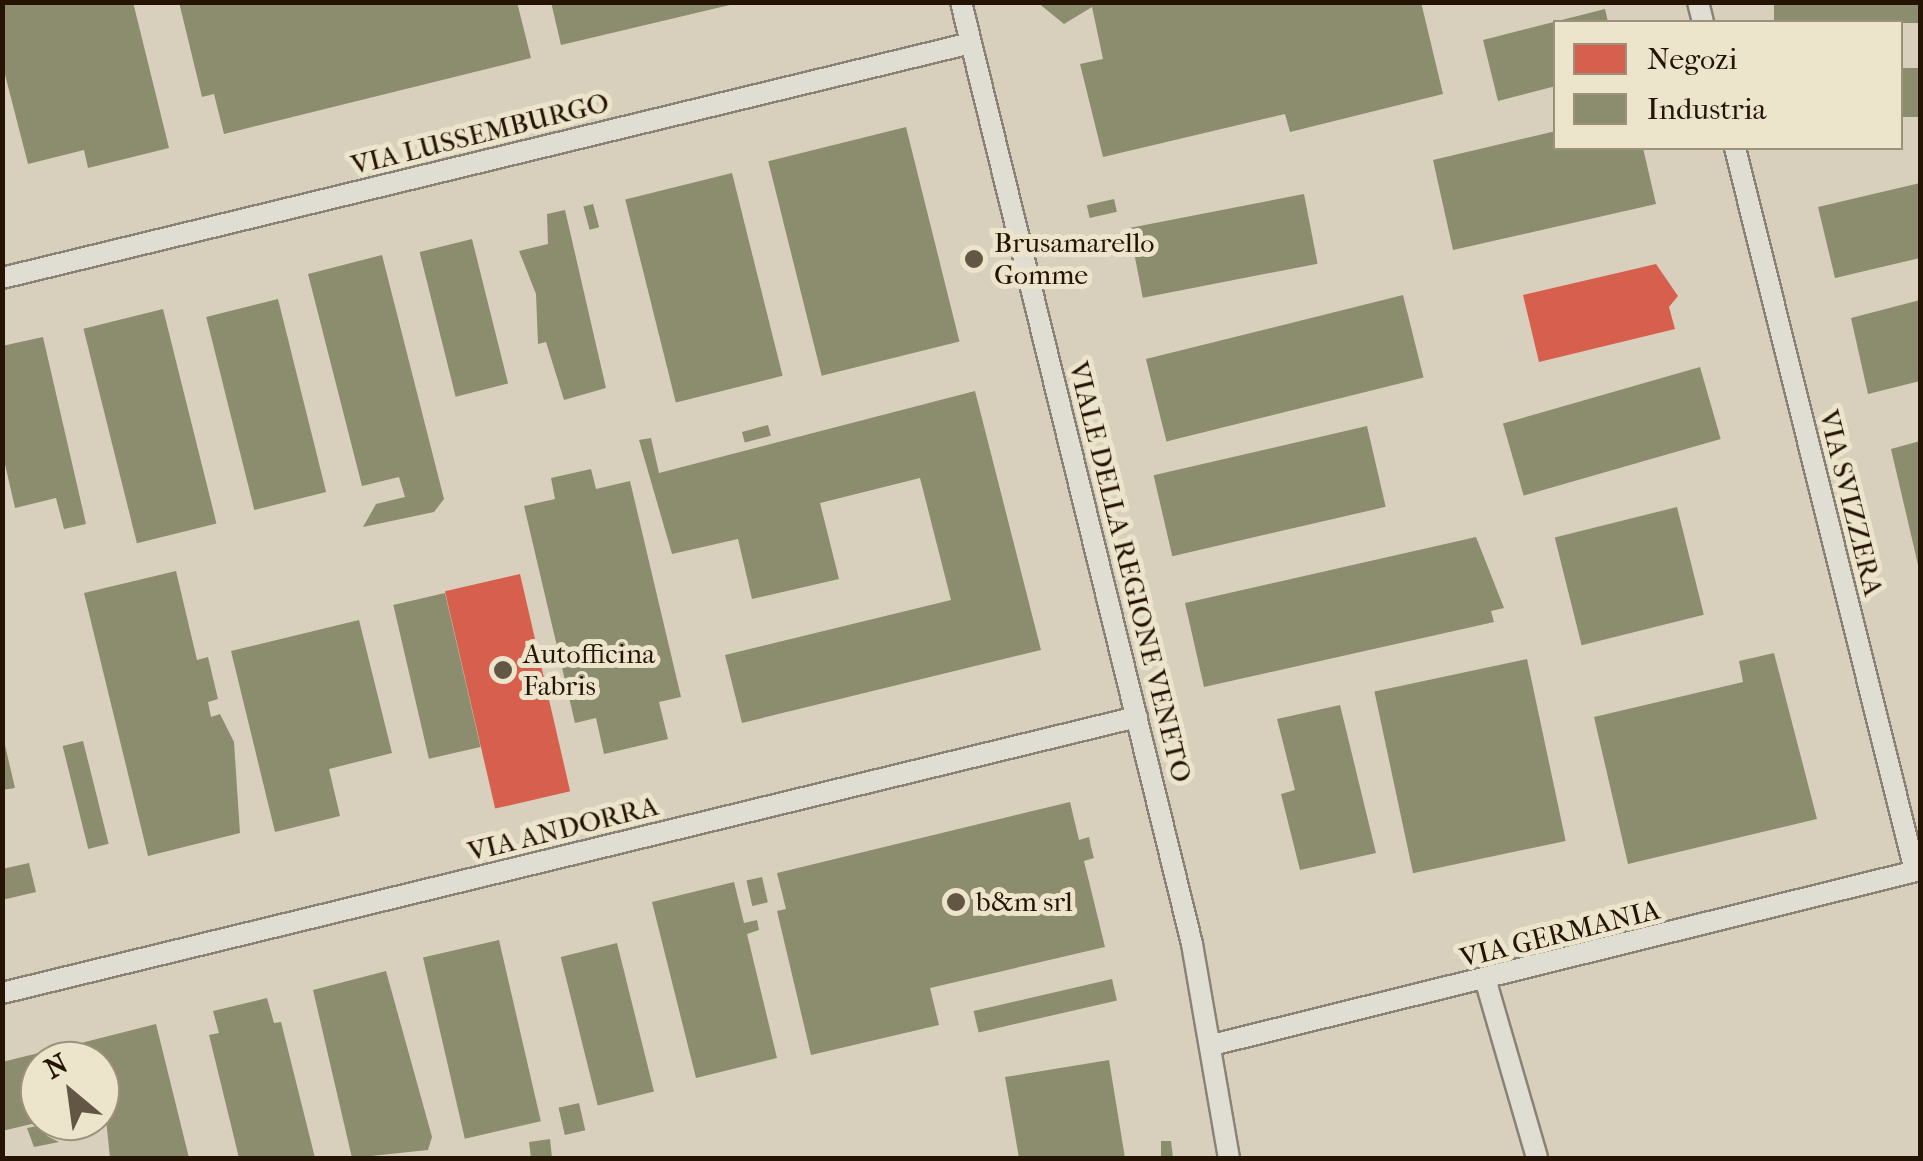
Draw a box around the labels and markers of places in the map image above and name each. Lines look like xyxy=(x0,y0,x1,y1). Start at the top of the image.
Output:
place label: Brusamarello Gomme xyxy=(994,226,1155,292)
marker: Brusamarello Gomme xyxy=(963,248,985,270)
place label: Autofficina Fabris xyxy=(523,637,655,703)
marker: Autofficina Fabris xyxy=(492,659,514,681)
place label: b&m srl xyxy=(976,885,1073,919)
marker: b&m srl xyxy=(945,891,967,913)

